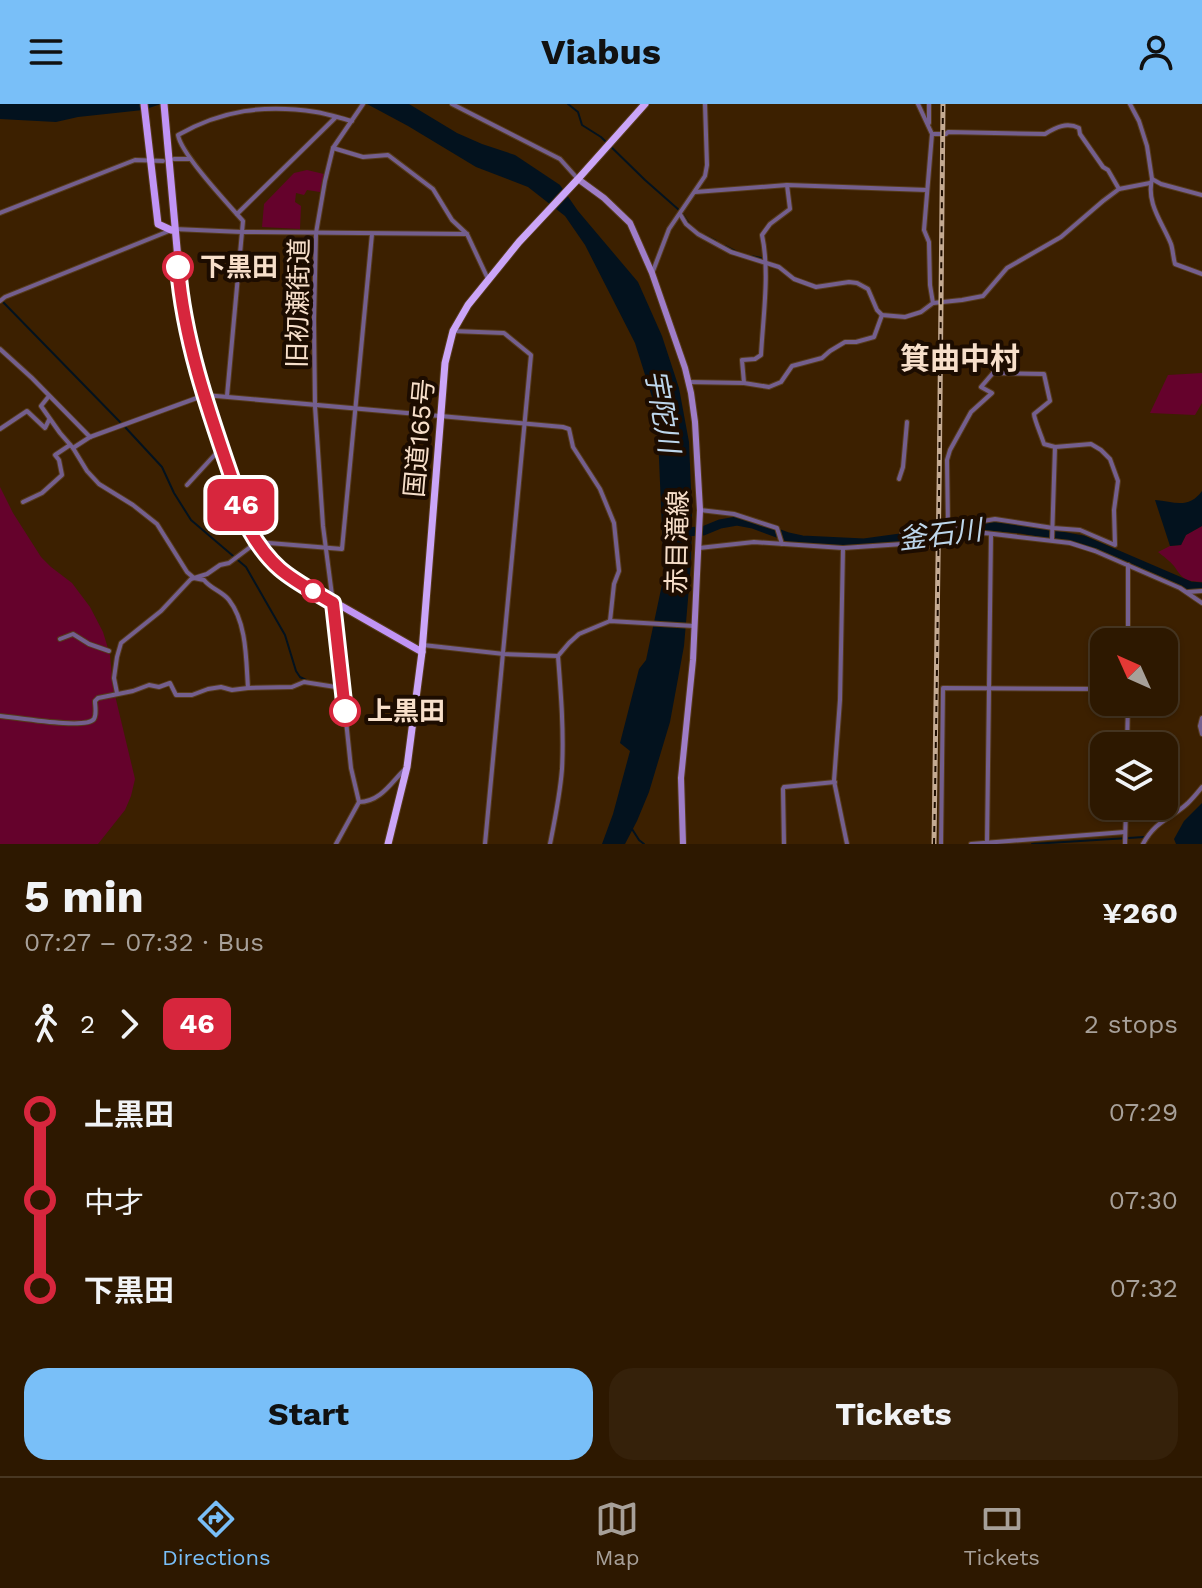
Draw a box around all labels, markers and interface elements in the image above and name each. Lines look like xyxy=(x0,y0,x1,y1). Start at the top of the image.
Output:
icon: menu xyxy=(24,30,68,74)
icon: person xyxy=(1134,30,1178,74)
text: Viabus xyxy=(541,31,661,73)
street label: 旧初瀬街道 xyxy=(282,238,314,368)
marker: 下黒田 xyxy=(163,252,193,282)
place label: 下黒田 xyxy=(200,252,278,282)
district label: 箕曲中村 xyxy=(900,341,1020,376)
water label: 宇陀川 xyxy=(639,367,687,458)
street label: 国道165号 xyxy=(399,377,439,499)
line badge: 46 xyxy=(205,479,277,531)
text: 46 xyxy=(223,488,259,521)
street label: 赤目滝線 xyxy=(661,490,693,594)
water label: 釜石川 xyxy=(896,513,987,556)
unlabelled marker xyxy=(302,580,324,602)
north arrow xyxy=(1090,628,1178,716)
map controls xyxy=(1090,628,1178,820)
marker: 上黒田 xyxy=(330,696,360,726)
place label: 上黒田 xyxy=(367,696,445,726)
button: layers xyxy=(1090,732,1178,820)
text: 5 min xyxy=(24,871,144,923)
text: ¥260 xyxy=(1102,895,1178,930)
text: 07:27 – 07:32 · Bus xyxy=(24,927,264,957)
icon: walk xyxy=(24,1002,68,1046)
icon: forward xyxy=(107,1002,151,1046)
text: 46 xyxy=(179,1007,215,1040)
text: 2 xyxy=(80,1009,95,1039)
text: 2 stops xyxy=(1084,1009,1178,1039)
text: 上黒田 xyxy=(84,1097,174,1132)
text: 07:29 xyxy=(1109,1097,1178,1127)
text: 中才 xyxy=(84,1185,144,1220)
text: 07:30 xyxy=(1109,1185,1178,1215)
text: 下黒田 xyxy=(84,1273,174,1308)
text: 07:32 xyxy=(1110,1273,1178,1303)
button: Start xyxy=(24,1368,593,1460)
button: Tickets xyxy=(609,1368,1178,1460)
tab: Directions xyxy=(162,1497,271,1570)
tab: Map xyxy=(595,1497,640,1570)
tab: Tickets xyxy=(964,1497,1040,1570)

